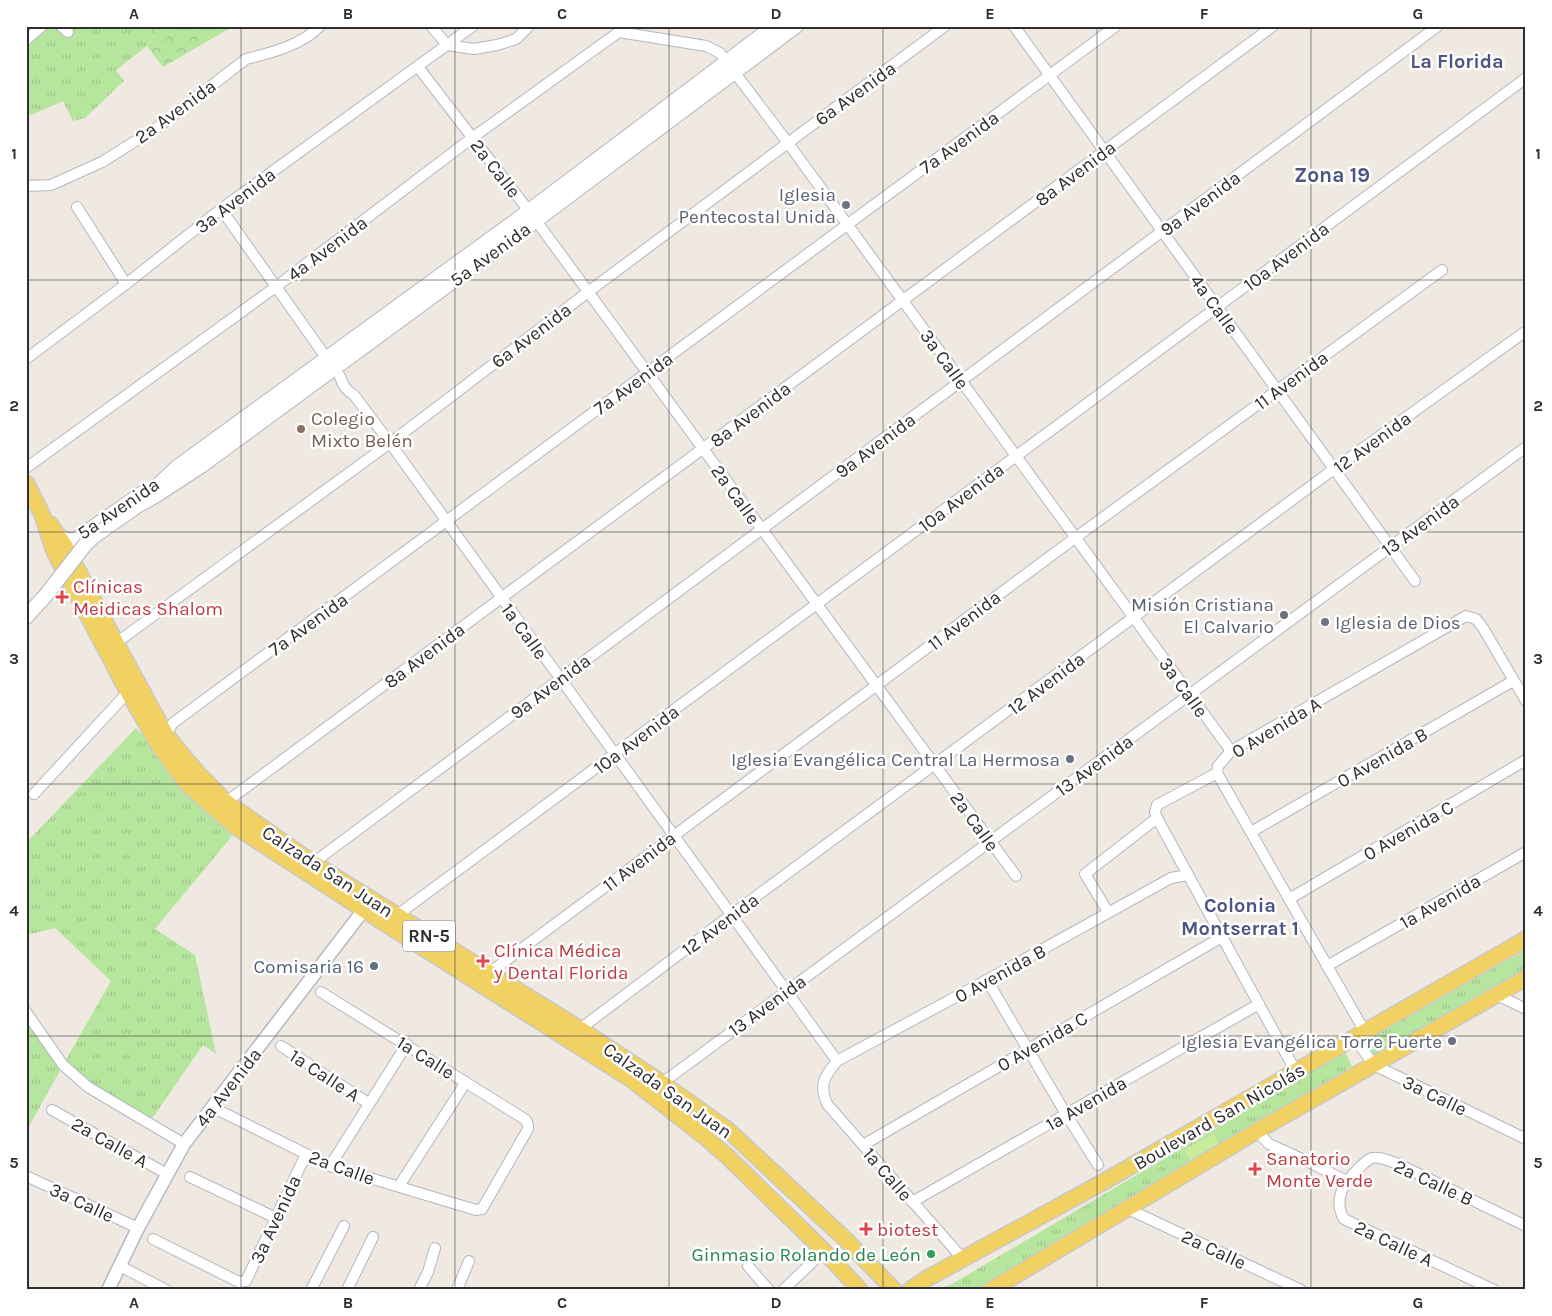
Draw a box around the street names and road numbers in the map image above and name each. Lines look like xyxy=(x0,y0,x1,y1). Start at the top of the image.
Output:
street label: 6a Avenida xyxy=(811,57,900,130)
street label: 2a Avenida xyxy=(131,75,220,149)
street label: 7a Avenida xyxy=(916,107,1003,179)
street label: 2a Calle xyxy=(465,135,525,202)
street label: 8a Avenida xyxy=(1031,136,1120,211)
street label: 3a Avenida xyxy=(191,163,280,238)
street label: 9a Avenida xyxy=(1156,167,1245,241)
street label: 4a Avenida xyxy=(283,212,372,286)
street label: 5a Avenida xyxy=(446,218,535,291)
street label: 10a Avenida xyxy=(1240,218,1334,296)
street label: 4a Calle xyxy=(1185,271,1243,339)
street label: 6a Avenida xyxy=(487,299,576,373)
street label: 3a Calle xyxy=(915,325,973,394)
street label: 11 Avenida xyxy=(1250,347,1333,415)
street label: 7a Avenida xyxy=(590,348,677,420)
street label: 8a Avenida xyxy=(706,377,795,452)
street label: 12 Avenida xyxy=(1330,407,1416,478)
street label: 9a Avenida xyxy=(831,409,920,483)
street label: 10a Avenida xyxy=(915,459,1009,537)
street label: 2a Calle xyxy=(706,460,764,529)
street label: 5a Avenida xyxy=(73,473,164,544)
street label: 13 Avenida xyxy=(1377,490,1464,561)
street label: 11 Avenida xyxy=(924,586,1005,655)
street label: 7a Avenida xyxy=(265,589,352,661)
street label: 1a Calle xyxy=(497,599,552,664)
street label: 8a Avenida xyxy=(380,618,469,693)
street label: 12 Avenida xyxy=(1004,648,1089,720)
street label: 9a Avenida xyxy=(506,650,595,724)
street label: 3a Calle xyxy=(1154,653,1212,722)
street label: 0 Avenida A xyxy=(1228,693,1325,763)
street label: 10a Avenida xyxy=(590,701,684,779)
street label: 0 Avenida B xyxy=(1333,723,1432,793)
street label: 13 Avenida xyxy=(1051,730,1138,801)
street label: 2a Calle xyxy=(945,787,1003,856)
street label: 0 Avenida C xyxy=(1359,796,1458,866)
street label: Calzada San Juan xyxy=(258,821,397,922)
street label: 11 Avenida xyxy=(599,827,680,896)
street label: 1a Avenida xyxy=(1396,870,1485,934)
street label: 12 Avenida xyxy=(678,889,763,961)
road number: RN-5 xyxy=(403,920,455,951)
street label: 0 Avenida B xyxy=(951,940,1050,1008)
street label: 13 Avenida xyxy=(724,970,811,1041)
street label: 0 Avenida C xyxy=(993,1007,1092,1077)
street label: 1a Calle xyxy=(393,1032,458,1084)
street label: Calzada San Juan xyxy=(599,1038,736,1143)
street label: 4a Avenida xyxy=(191,1044,266,1132)
street label: 1a Calle A xyxy=(285,1045,364,1107)
street label: Boulevard San Nicolás xyxy=(1130,1059,1309,1175)
street label: 3a Calle xyxy=(1399,1071,1470,1121)
street label: 1a Avenida xyxy=(1042,1072,1131,1136)
street label: 2a Calle A xyxy=(67,1113,152,1173)
street label: 1a Calle xyxy=(858,1143,916,1206)
street label: 2a Calle xyxy=(306,1146,378,1190)
street label: 2a Calle B xyxy=(1390,1155,1477,1211)
street label: 3a Avenida xyxy=(246,1172,306,1267)
street label: 3a Calle xyxy=(46,1178,117,1227)
street label: 2a Calle A xyxy=(1351,1216,1436,1272)
street label: 2a Calle xyxy=(1178,1225,1249,1274)

